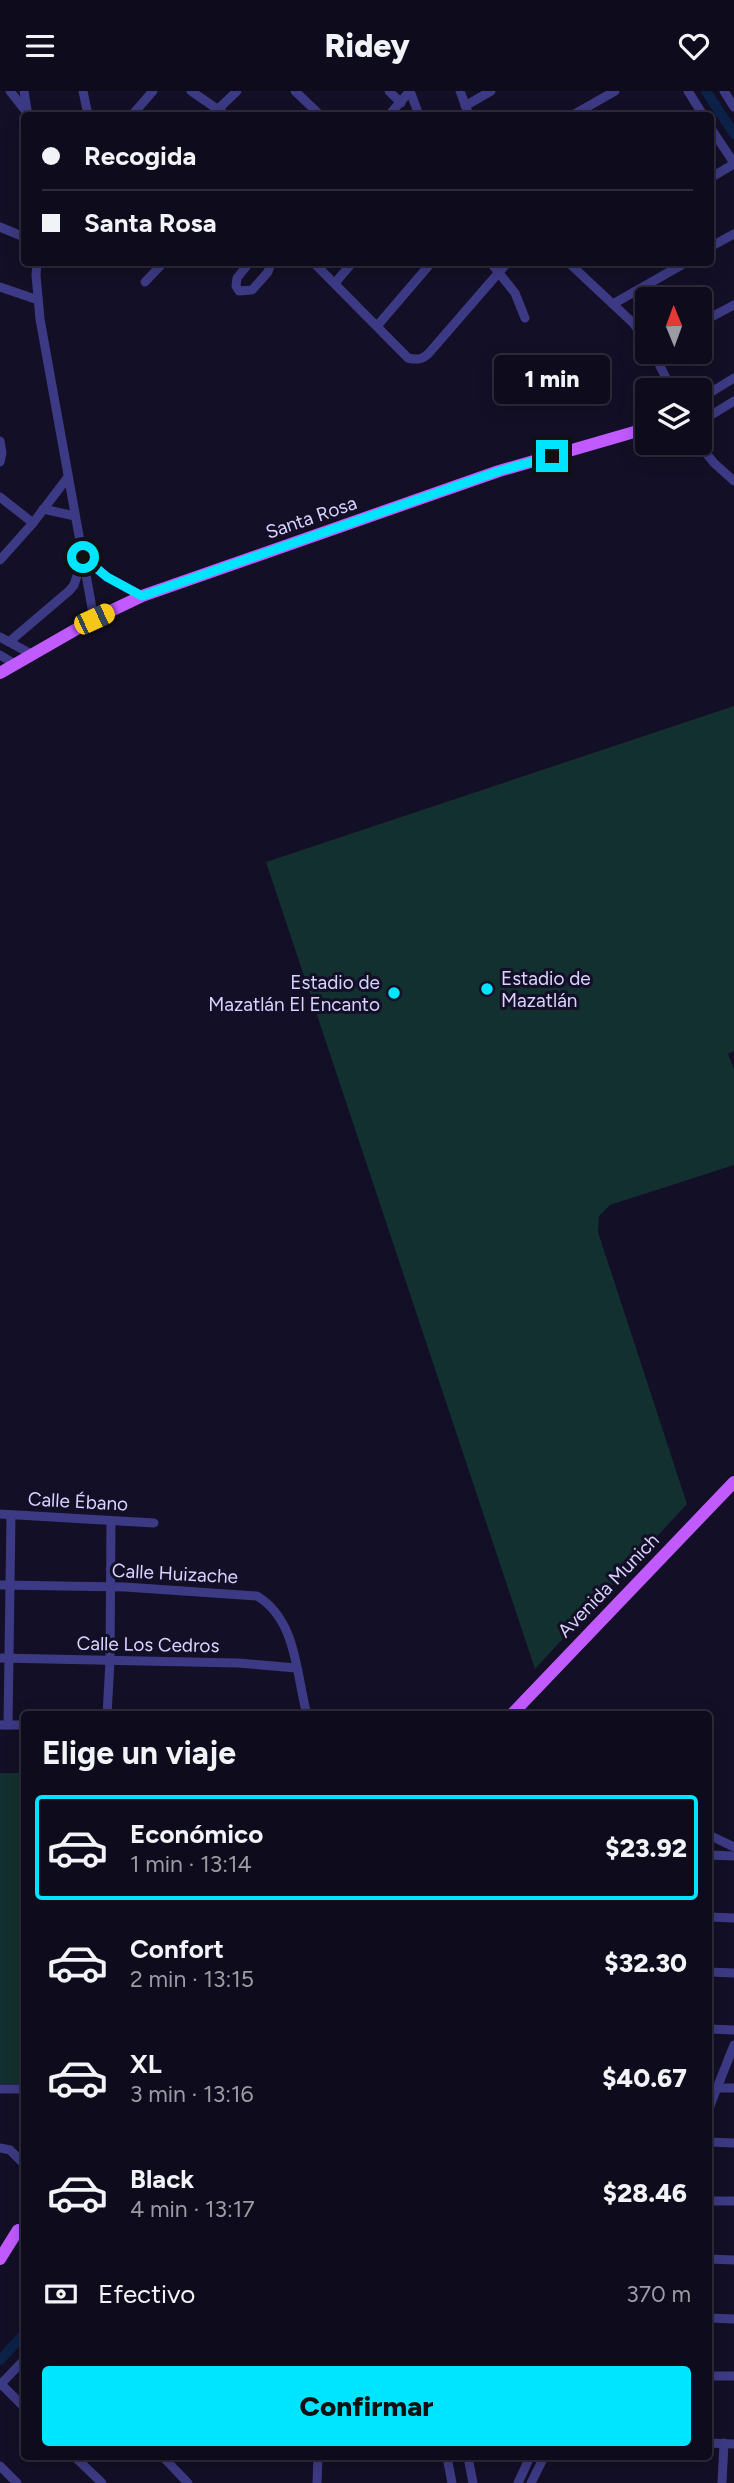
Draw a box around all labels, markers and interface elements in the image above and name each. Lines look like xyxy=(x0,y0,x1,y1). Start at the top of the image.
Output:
icon: menu xyxy=(21,27,59,65)
text: Ridey xyxy=(324,27,410,65)
icon: heart xyxy=(675,27,713,65)
text: Recogida xyxy=(84,140,196,172)
text: Santa Rosa xyxy=(84,207,217,239)
north arrow xyxy=(635,287,712,364)
map controls xyxy=(635,287,712,455)
callout: 1 min xyxy=(494,355,610,403)
text: 1 min xyxy=(525,365,579,393)
button: layers xyxy=(635,378,712,455)
route end xyxy=(536,440,568,472)
street label: Santa Rosa xyxy=(263,491,360,544)
route start xyxy=(67,541,99,573)
car xyxy=(71,601,118,637)
place label: Estadio de Mazatlán xyxy=(501,967,591,1012)
place label: Estadio de Mazatlán El Encanto xyxy=(208,971,380,1016)
marker: Estadio de Mazatlán xyxy=(479,981,495,997)
marker: Estadio de Mazatlán El Encanto xyxy=(386,985,402,1001)
street label: Calle Ébano xyxy=(27,1487,129,1516)
street label: Avenida Munich xyxy=(553,1529,664,1642)
street label: Calle Huizache xyxy=(111,1559,239,1588)
street label: Calle Los Cedros xyxy=(76,1632,220,1657)
text: Elige un viaje xyxy=(42,1734,236,1772)
icon: car xyxy=(46,1816,109,1879)
text: Económico xyxy=(130,1818,263,1850)
text: $23.92 xyxy=(605,1832,687,1864)
text: 1 min · 13:14 xyxy=(130,1850,252,1878)
icon: car xyxy=(46,1931,109,1994)
text: Confort xyxy=(130,1933,224,1965)
text: $32.30 xyxy=(604,1947,687,1979)
text: 2 min · 13:15 xyxy=(130,1965,254,1993)
icon: car xyxy=(46,2046,109,2109)
text: XL xyxy=(130,2048,162,2080)
text: $40.67 xyxy=(602,2062,687,2094)
text: 3 min · 13:16 xyxy=(130,2080,254,2108)
icon: car xyxy=(46,2161,109,2224)
text: Black xyxy=(130,2163,194,2195)
text: $28.46 xyxy=(603,2177,687,2209)
text: 4 min · 13:17 xyxy=(130,2195,255,2223)
icon: cash xyxy=(42,2275,80,2313)
text: Efectivo xyxy=(98,2278,195,2310)
text: 370 m xyxy=(626,2280,691,2308)
button: Confirmar xyxy=(42,2366,691,2446)

